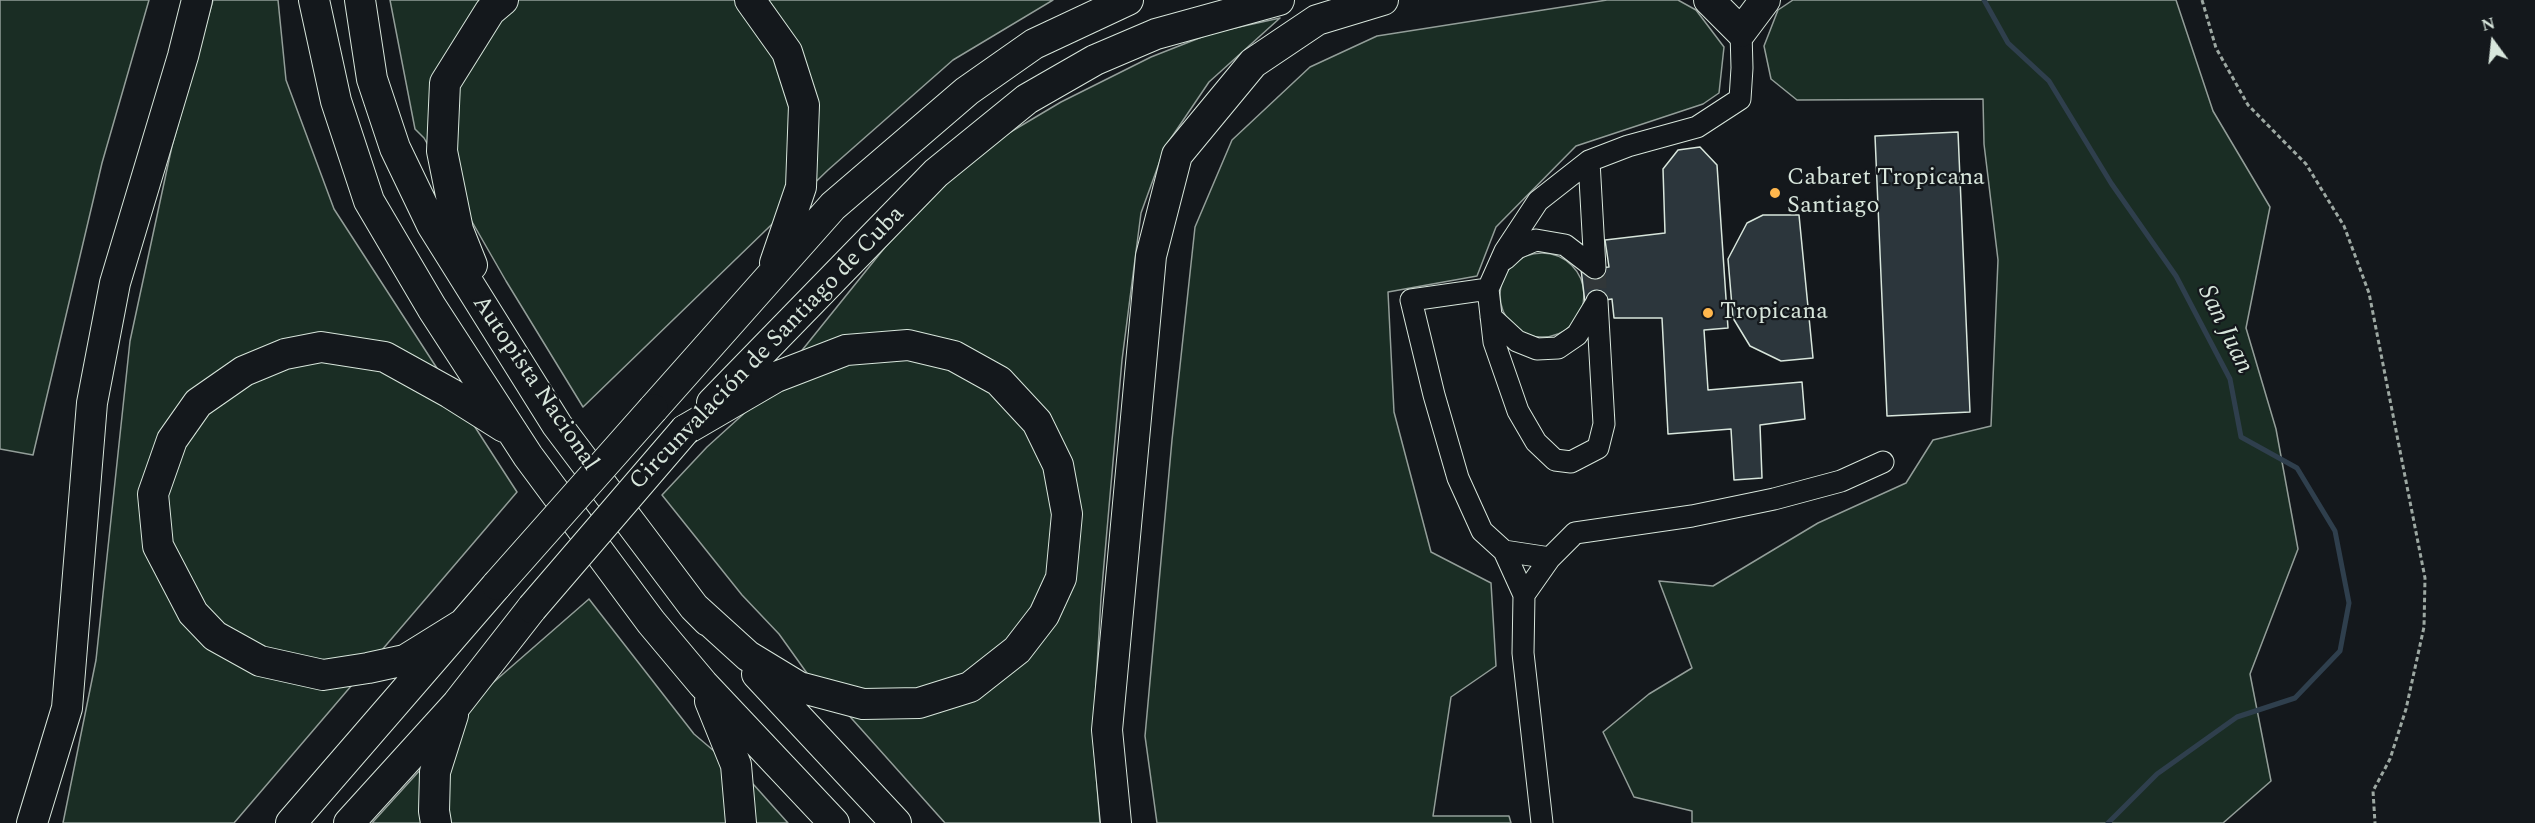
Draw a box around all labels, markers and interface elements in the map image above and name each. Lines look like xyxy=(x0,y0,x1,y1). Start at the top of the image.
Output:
text: N xyxy=(2479,11,2498,38)
north arrow xyxy=(2463,12,2523,72)
place label: Cabaret Tropicana Santiago xyxy=(1787,165,1985,221)
marker: Cabaret Tropicana Santiago xyxy=(1768,186,1782,200)
street label: Circunvalación de Santiago de Cuba xyxy=(624,201,912,497)
water label: San Juan xyxy=(2189,280,2259,380)
street label: Autopista Nacional xyxy=(465,291,603,477)
place label: Tropicana xyxy=(1720,299,1828,327)
marker: Tropicana xyxy=(1701,306,1715,320)

